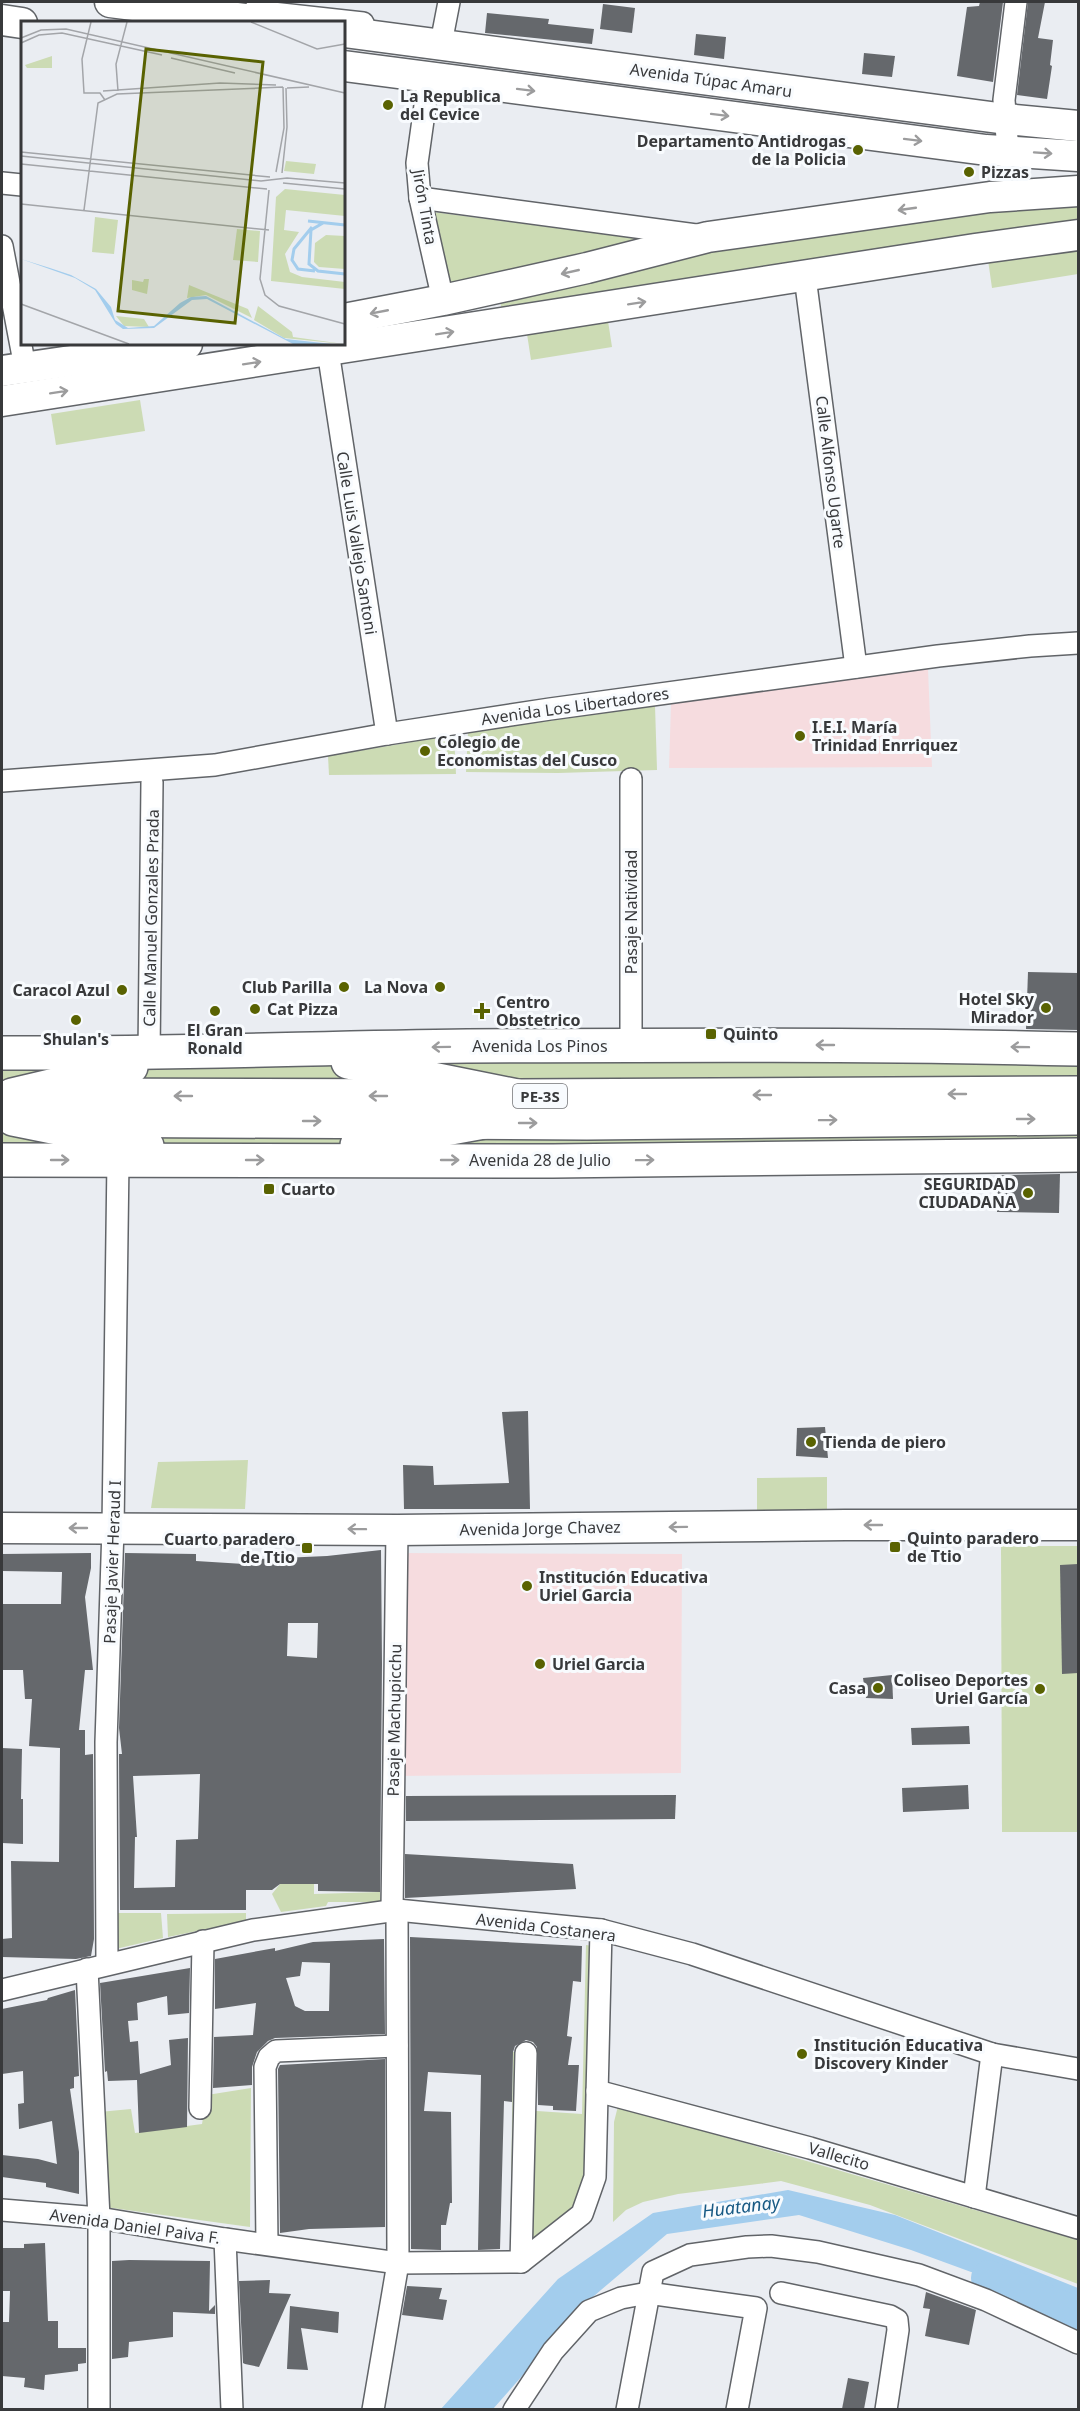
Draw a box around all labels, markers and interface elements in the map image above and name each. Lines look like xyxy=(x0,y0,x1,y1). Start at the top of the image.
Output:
inset map xyxy=(21,21,345,345)
street label: Avenida Túpac Amaru xyxy=(628,58,794,102)
place label: La Republica del Cevice xyxy=(400,85,501,125)
one-way arrow xyxy=(516,85,536,96)
marker: La Republica del Cevice xyxy=(381,98,395,112)
one-way arrow xyxy=(709,110,729,121)
place label: Departamento Antidrogas de la Policia xyxy=(637,130,846,170)
one-way arrow xyxy=(903,135,923,146)
marker: Departamento Antidrogas de la Policia xyxy=(851,143,865,157)
one-way arrow xyxy=(1033,148,1053,159)
place label: Pizzas xyxy=(981,161,1029,183)
marker: Pizzas xyxy=(962,165,976,179)
street label: Jirón Tinta xyxy=(407,166,442,246)
one-way arrow xyxy=(897,203,917,214)
one-way arrow xyxy=(561,266,580,278)
one-way arrow xyxy=(627,297,647,308)
one-way arrow xyxy=(370,307,390,318)
one-way arrow xyxy=(434,327,454,338)
one-way arrow xyxy=(242,357,261,368)
one-way arrow xyxy=(49,387,69,398)
street label: Calle Alfonso Ugarte xyxy=(811,395,851,549)
street label: Calle Luis Vallejo Santoni xyxy=(332,450,382,636)
street label: Avenida Los Libertadores xyxy=(480,682,670,730)
place label: I.E.I. María Trinidad Enrriquez xyxy=(812,716,958,756)
marker: I.E.I. María Trinidad Enrriquez xyxy=(793,729,807,743)
place label: Colegio de Economistas del Cusco xyxy=(437,731,617,771)
marker: Colegio de Economistas del Cusco xyxy=(418,744,432,758)
street label: Calle Manuel Gonzales Prada xyxy=(138,809,164,1027)
street label: Pasaje Natividad xyxy=(620,850,642,974)
place label: Club Parilla xyxy=(242,976,332,998)
place label: La Nova xyxy=(364,976,428,998)
place label: Caracol Azul xyxy=(12,979,110,1001)
marker: Club Parilla xyxy=(337,980,351,994)
marker: La Nova xyxy=(433,980,447,994)
marker: Caracol Azul xyxy=(115,983,129,997)
place label: Hotel Sky Mirador xyxy=(958,988,1035,1028)
place label: Centro Obstetrico xyxy=(496,991,580,1031)
place label: Cat Pizza xyxy=(267,998,338,1020)
marker: Hotel Sky Mirador xyxy=(1039,1001,1053,1015)
marker: Cat Pizza xyxy=(248,1002,262,1016)
marker: Centro Obstetrico xyxy=(473,1002,491,1020)
marker: El Gran Ronald xyxy=(208,1004,222,1018)
marker: Shulan's xyxy=(69,1013,83,1027)
place label: El Gran Ronald xyxy=(187,1019,243,1059)
place label: Quinto xyxy=(723,1023,778,1045)
marker: Quinto xyxy=(704,1027,718,1041)
place label: Shulan's xyxy=(43,1028,109,1050)
street label: Avenida Los Pinos xyxy=(472,1035,608,1057)
one-way arrow xyxy=(816,1039,836,1051)
one-way arrow xyxy=(432,1041,452,1053)
one-way arrow xyxy=(1011,1041,1031,1053)
road number: PE-3S xyxy=(513,1084,567,1108)
one-way arrow xyxy=(948,1088,968,1100)
one-way arrow xyxy=(753,1089,773,1101)
one-way arrow xyxy=(174,1090,194,1102)
one-way arrow xyxy=(369,1090,389,1102)
one-way arrow xyxy=(1015,1113,1035,1125)
one-way arrow xyxy=(817,1114,837,1126)
one-way arrow xyxy=(301,1115,321,1127)
one-way arrow xyxy=(517,1117,537,1129)
street label: Avenida 28 de Julio xyxy=(469,1149,611,1171)
one-way arrow xyxy=(49,1154,69,1166)
one-way arrow xyxy=(244,1154,264,1166)
one-way arrow xyxy=(439,1154,459,1166)
one-way arrow xyxy=(634,1154,654,1166)
place label: SEGURIDAD CIUDADANA xyxy=(918,1173,1017,1213)
place label: Cuarto xyxy=(281,1178,335,1200)
marker: Cuarto xyxy=(262,1182,276,1196)
marker: SEGURIDAD CIUDADANA xyxy=(1021,1186,1035,1200)
place label: Tienda de piero xyxy=(823,1431,946,1453)
marker: Tienda de piero xyxy=(804,1435,818,1449)
street label: Pasaje Javier Heraud I xyxy=(98,1480,126,1644)
street label: Avenida Jorge Chavez xyxy=(459,1516,621,1540)
one-way arrow xyxy=(864,1519,884,1531)
one-way arrow xyxy=(669,1521,689,1532)
one-way arrow xyxy=(69,1522,89,1534)
one-way arrow xyxy=(348,1524,368,1535)
place label: Quinto paradero de Ttio xyxy=(907,1527,1039,1567)
place label: Cuarto paradero de Ttio xyxy=(164,1528,295,1568)
marker: Quinto paradero de Ttio xyxy=(888,1540,902,1554)
marker: Cuarto paradero de Ttio xyxy=(300,1541,314,1555)
place label: Institución Educativa Uriel Garcia xyxy=(539,1566,708,1606)
marker: Institución Educativa Uriel Garcia xyxy=(520,1579,534,1593)
street label: Pasaje Machupicchu xyxy=(382,1643,406,1797)
place label: Uriel Garcia xyxy=(552,1653,645,1675)
marker: Uriel Garcia xyxy=(533,1657,547,1671)
place label: Coliseo Deportes Uriel García xyxy=(893,1669,1028,1709)
place label: Casa xyxy=(829,1677,866,1699)
marker: Casa xyxy=(871,1681,885,1695)
marker: Coliseo Deportes Uriel García xyxy=(1033,1682,1047,1696)
street label: Avenida Costanera xyxy=(475,1908,617,1946)
place label: Institución Educativa Discovery Kinder xyxy=(814,2034,983,2074)
marker: Institución Educativa Discovery Kinder xyxy=(795,2047,809,2061)
street label: Vallecito xyxy=(806,2137,872,2175)
water label: Huatanay xyxy=(701,2189,783,2223)
street label: Avenida Daniel Paiva F. xyxy=(48,2203,222,2249)

